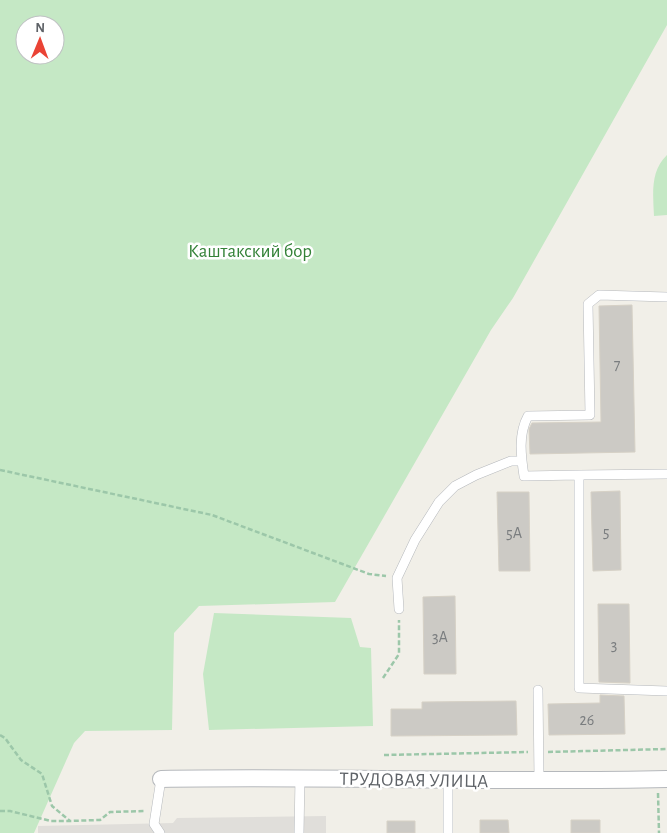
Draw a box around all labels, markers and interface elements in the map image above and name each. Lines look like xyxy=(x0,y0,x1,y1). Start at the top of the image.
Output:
north arrow xyxy=(15,15,65,65)
text: N xyxy=(35,21,45,35)
park label: Каштакский бор xyxy=(188,242,312,261)
house number: 7 xyxy=(614,357,621,373)
house number: 5 xyxy=(603,524,609,540)
house number: 5А xyxy=(506,525,523,541)
house number: 3А xyxy=(432,629,449,645)
house number: 3 xyxy=(611,637,617,653)
house number: 26 xyxy=(580,712,594,728)
street label: ТРУДОВАЯ УЛИЦА xyxy=(339,770,488,791)

